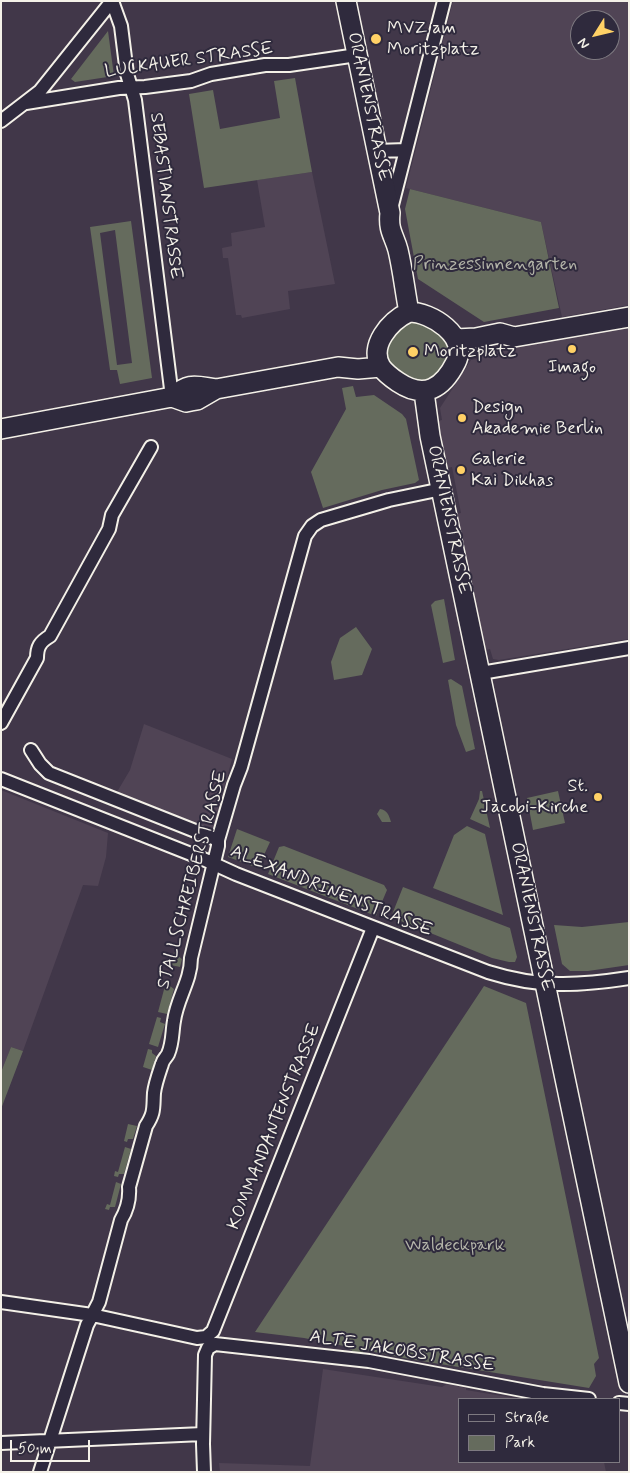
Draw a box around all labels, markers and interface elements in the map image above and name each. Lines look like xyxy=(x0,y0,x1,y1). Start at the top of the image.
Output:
north arrow xyxy=(570,10,620,60)
place label: MVZ am Moritzplatz xyxy=(387,18,480,60)
street label: ORANIENSTRASSE xyxy=(342,31,394,183)
marker: MVZ am Moritzplatz xyxy=(369,32,383,46)
text: N xyxy=(574,34,594,52)
street label: LUCKAUER STRASSE xyxy=(103,38,275,84)
street label: SEBASTIANSTRASSE xyxy=(144,111,186,281)
park label: Prinzessinnengarten xyxy=(413,254,577,276)
place label: Moritzplatz xyxy=(424,341,517,363)
marker: Imago xyxy=(566,343,578,355)
marker: Moritzplatz xyxy=(406,345,420,359)
place label: Imago xyxy=(548,357,596,379)
place label: Design Akademie Berlin xyxy=(472,397,603,439)
marker: Design Akademie Berlin xyxy=(456,412,468,424)
street label: ORANIENSTRASSE xyxy=(422,444,474,596)
place label: Galerie Kai Dikhas xyxy=(471,449,553,492)
marker: Galerie Kai Dikhas xyxy=(455,464,467,476)
street label: STALLSCHREIBERSTRASSE xyxy=(153,768,233,992)
place label: St. Jacobi-Kirche xyxy=(480,776,588,819)
marker: St. Jacobi-Kirche xyxy=(592,791,604,803)
street label: ORANIENSTRASSE xyxy=(505,841,557,993)
street label: ALEXANDRINENSTRASSE xyxy=(227,842,435,942)
street label: KOMMANDANTENSTRASSE xyxy=(224,1021,326,1233)
park label: Waldeckpark xyxy=(405,1235,505,1257)
street label: ALTE JAKOBSTRASSE xyxy=(308,1327,496,1377)
legend xyxy=(458,1398,620,1463)
text: Straße xyxy=(505,1408,549,1428)
scale bar xyxy=(12,1430,92,1462)
text: Park xyxy=(505,1433,535,1453)
text: 50 m xyxy=(18,1439,52,1459)

